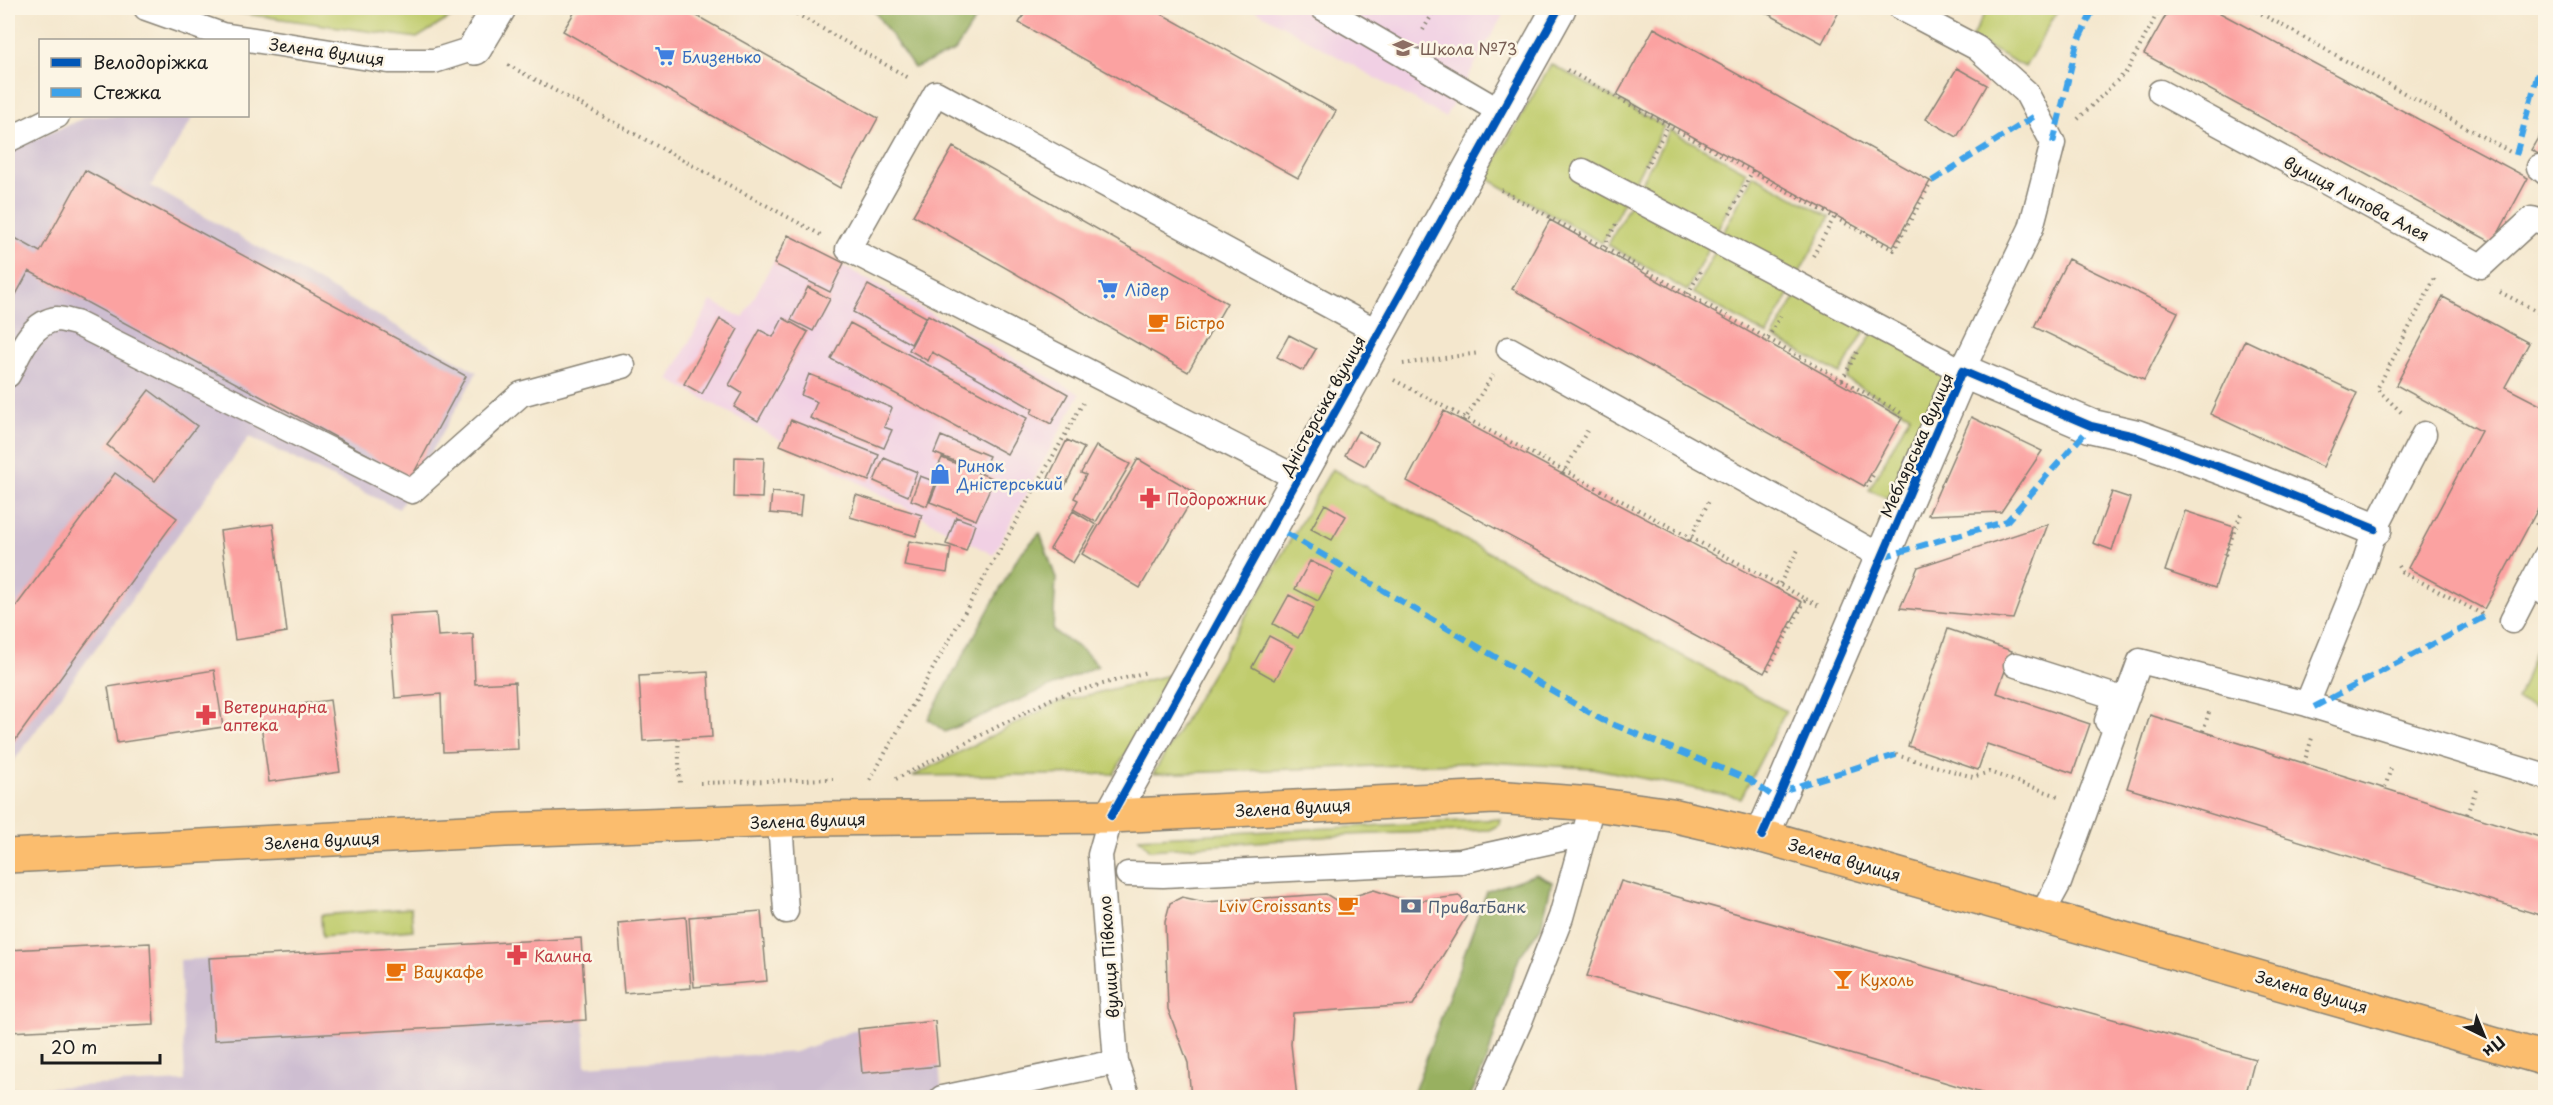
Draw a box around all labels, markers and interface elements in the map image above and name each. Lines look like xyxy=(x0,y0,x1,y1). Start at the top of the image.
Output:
street label: Зелена вулиця xyxy=(268,31,386,71)
school or university icon: Школа №73 xyxy=(1391,36,1415,60)
place label: Школа №73 xyxy=(1420,36,1517,60)
legend xyxy=(39,39,249,117)
supermarket icon: Близенько xyxy=(653,44,677,68)
place label: Близенько xyxy=(682,44,762,68)
text: Велодоріжка xyxy=(93,48,209,75)
text: Стежка xyxy=(93,78,162,105)
street label: вулиця Липова Алея xyxy=(2280,149,2434,247)
supermarket icon: Лідер xyxy=(1096,277,1120,301)
place label: Лідер xyxy=(1125,277,1169,301)
cafe icon: Бістро xyxy=(1146,310,1170,334)
place label: Бістро xyxy=(1175,310,1225,334)
street label: Дністерська вулиця xyxy=(1273,331,1370,480)
street label: Меблярська вулиця xyxy=(1873,369,1959,521)
place label: Ринок Дністерський xyxy=(956,453,1063,495)
shop icon: Ринок Дністерський xyxy=(928,462,952,486)
pharmacy icon: Подорожник xyxy=(1138,486,1162,510)
place label: Подорожник xyxy=(1167,486,1267,510)
place label: Ветеринарна аптека xyxy=(223,694,327,736)
pharmacy icon: Ветеринарна аптека xyxy=(194,703,218,727)
street label: Зелена вулиця xyxy=(1235,792,1351,822)
street label: Зелена вулиця xyxy=(750,806,866,834)
street label: Зелена вулиця xyxy=(264,825,380,855)
street label: Зелена вулиця xyxy=(1786,832,1904,886)
place label: Lviv Croissants xyxy=(1219,893,1331,917)
cafe icon: Lviv Croissants xyxy=(1336,893,1360,917)
bank icon: ПриватБанк xyxy=(1399,894,1423,918)
place label: ПриватБанк xyxy=(1428,894,1526,918)
street label: вулиця Півколо xyxy=(1092,895,1124,1019)
pharmacy icon: Калина xyxy=(505,943,529,967)
place label: Калина xyxy=(534,943,592,967)
cafe icon: Ваукафе xyxy=(384,959,408,983)
place label: Ваукафе xyxy=(413,959,484,983)
street label: Зелена вулиця xyxy=(2253,964,2371,1018)
bar icon: Кухоль xyxy=(1831,967,1855,991)
place label: Кухоль xyxy=(1860,967,1914,991)
north arrow xyxy=(2454,1006,2514,1066)
scale bar xyxy=(42,1027,160,1065)
text: Пн xyxy=(2478,1031,2512,1064)
text: 20 m xyxy=(51,1033,97,1060)

